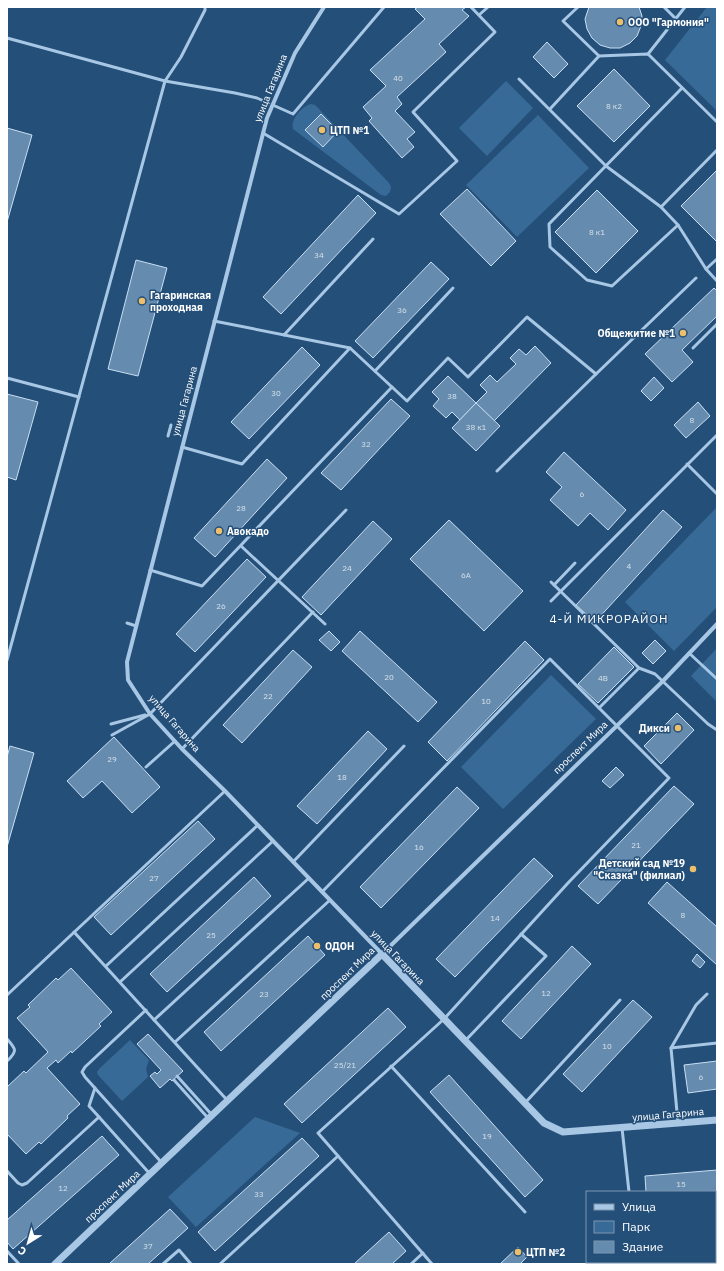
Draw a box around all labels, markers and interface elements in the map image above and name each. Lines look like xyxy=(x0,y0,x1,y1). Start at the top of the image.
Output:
place label: ООО "Гармония" xyxy=(628,16,709,29)
marker: ООО "Гармония" xyxy=(615,17,625,27)
street label: улица Гагарина xyxy=(251,52,290,124)
house number: 40 xyxy=(393,73,403,83)
house number: 8 к2 xyxy=(606,101,622,111)
place label: ЦТП №1 xyxy=(330,124,369,137)
marker: ЦТП №1 xyxy=(317,125,327,135)
house number: 8 к1 xyxy=(589,227,605,237)
house number: 34 xyxy=(314,250,324,260)
place label: Гагаринская проходная xyxy=(150,289,211,314)
marker: Гагаринская проходная xyxy=(137,296,147,306)
house number: 36 xyxy=(397,305,407,315)
place label: Общежитие №1 xyxy=(598,327,675,340)
marker: Общежитие №1 xyxy=(678,328,688,338)
street label: улица Гагарина xyxy=(169,364,200,438)
house number: 30 xyxy=(271,388,281,398)
house number: 38 xyxy=(447,391,457,401)
house number: 8 xyxy=(690,415,695,425)
house number: 38 к1 xyxy=(466,422,487,432)
house number: 32 xyxy=(361,439,371,449)
house number: 6 xyxy=(580,489,585,499)
house number: 28 xyxy=(236,503,246,513)
place label: Авокадо xyxy=(227,525,269,538)
marker: Авокадо xyxy=(214,526,224,536)
house number: 4 xyxy=(627,561,632,571)
house number: 24 xyxy=(342,563,352,573)
house number: 6А xyxy=(461,570,471,580)
house number: 26 xyxy=(216,601,226,611)
district label: 4-Й МИКРОРАЙОН xyxy=(549,611,669,626)
house number: 20 xyxy=(384,672,394,682)
house number: 4В xyxy=(598,673,608,683)
house number: 22 xyxy=(263,691,273,701)
street label: улица Гагарина xyxy=(146,692,204,755)
house number: 10 xyxy=(481,696,491,706)
street label: проспект Мира xyxy=(550,718,611,777)
place label: Дикси xyxy=(639,722,670,735)
marker: Дикси xyxy=(673,723,683,733)
house number: 29 xyxy=(107,754,117,764)
house number: 18 xyxy=(337,772,347,782)
house number: 21 xyxy=(631,840,641,850)
house number: 16 xyxy=(414,842,424,852)
place label: Детский сад №19 "Сказка" (филиал) xyxy=(593,857,686,882)
marker: Детский сад №19 "Сказка" (филиал) xyxy=(688,864,698,874)
house number: 27 xyxy=(149,873,159,883)
house number: 8 xyxy=(681,910,686,920)
house number: 14 xyxy=(490,913,500,923)
street label: улица Гагарина xyxy=(368,927,428,988)
house number: 25 xyxy=(206,930,216,940)
place label: ОДОН xyxy=(325,940,354,953)
marker: ОДОН xyxy=(312,941,322,951)
street label: проспект Мира xyxy=(317,944,378,1003)
house number: 12 xyxy=(541,988,551,998)
house number: 23 xyxy=(259,989,269,999)
house number: 10 xyxy=(602,1041,612,1051)
house number: 25/21 xyxy=(334,1060,356,1070)
house number: 6 xyxy=(699,1072,704,1082)
street label: улица Гагарина xyxy=(632,1105,705,1124)
house number: 19 xyxy=(482,1131,492,1141)
street label: проспект Мира xyxy=(82,1167,143,1225)
house number: 15 xyxy=(676,1179,686,1189)
house number: 12 xyxy=(58,1183,68,1193)
house number: 33 xyxy=(254,1189,264,1199)
legend xyxy=(586,1191,716,1263)
text: Улица xyxy=(622,1199,656,1214)
text: Парк xyxy=(622,1219,651,1234)
north arrow xyxy=(8,1223,48,1263)
text: Здание xyxy=(622,1239,664,1254)
house number: 37 xyxy=(143,1241,153,1251)
text: С xyxy=(15,1243,29,1259)
place label: ЦТП №2 xyxy=(526,1246,565,1259)
marker: ЦТП №2 xyxy=(513,1247,523,1257)

